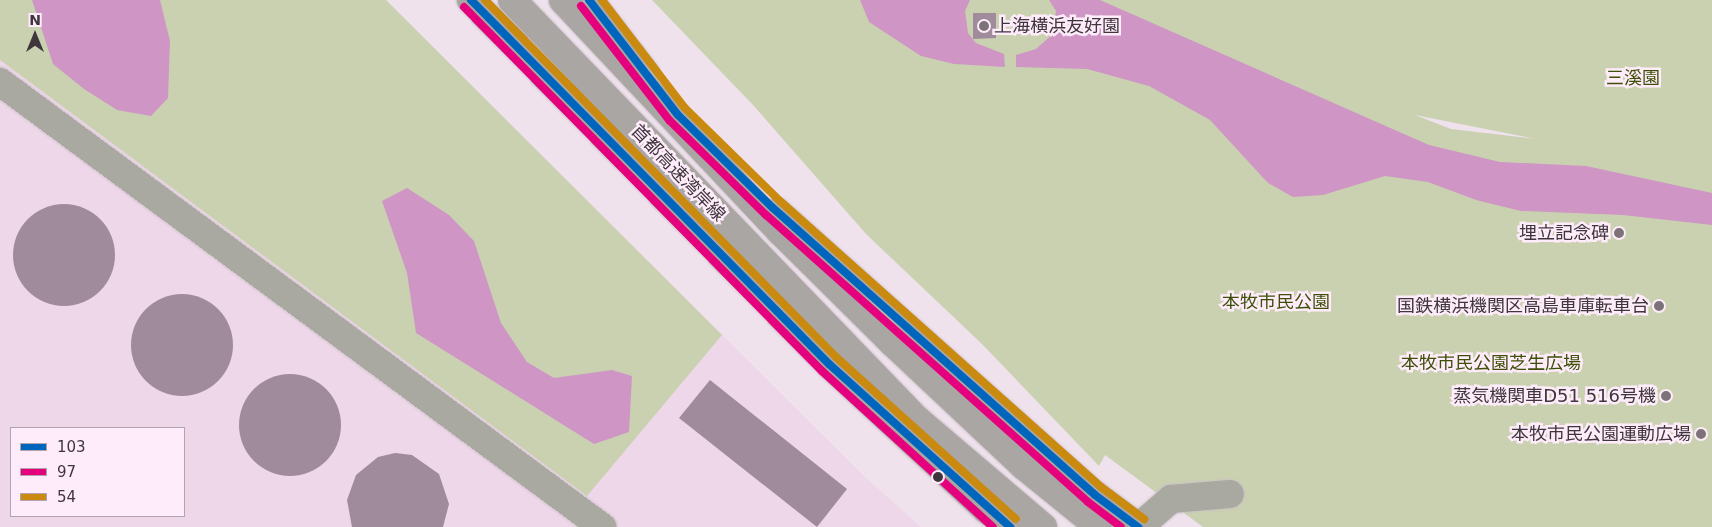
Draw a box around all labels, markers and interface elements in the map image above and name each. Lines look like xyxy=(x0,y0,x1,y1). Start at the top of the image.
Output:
north arrow xyxy=(10,10,60,60)
text: N xyxy=(29,12,41,28)
place label: 上海横浜友好園 xyxy=(994,15,1120,37)
marker: 上海横浜友好園 xyxy=(978,20,990,32)
park label: 三溪園 xyxy=(1606,67,1660,89)
street label: 首都高速湾岸線 xyxy=(626,120,730,226)
place label: 埋立記念碑 xyxy=(1519,222,1609,244)
marker: 埋立記念碑 xyxy=(1613,227,1625,239)
park label: 本牧市民公園 xyxy=(1222,291,1330,313)
place label: 国鉄横浜機関区高島車庫転車台 xyxy=(1397,295,1649,317)
marker: 国鉄横浜機関区高島車庫転車台 xyxy=(1653,300,1665,312)
park label: 本牧市民公園芝生広場 xyxy=(1401,352,1581,374)
place label: 蒸気機関車D51 516号機 xyxy=(1453,385,1656,407)
marker: 蒸気機関車D51 516号機 xyxy=(1660,390,1672,402)
place label: 本牧市民公園運動広場 xyxy=(1511,423,1691,445)
legend xyxy=(10,427,185,517)
marker: 本牧市民公園運動広場 xyxy=(1695,428,1707,440)
text: 103 xyxy=(57,438,86,456)
text: 97 xyxy=(57,463,76,481)
unlabelled marker xyxy=(933,472,943,482)
text: 54 xyxy=(57,488,76,506)

